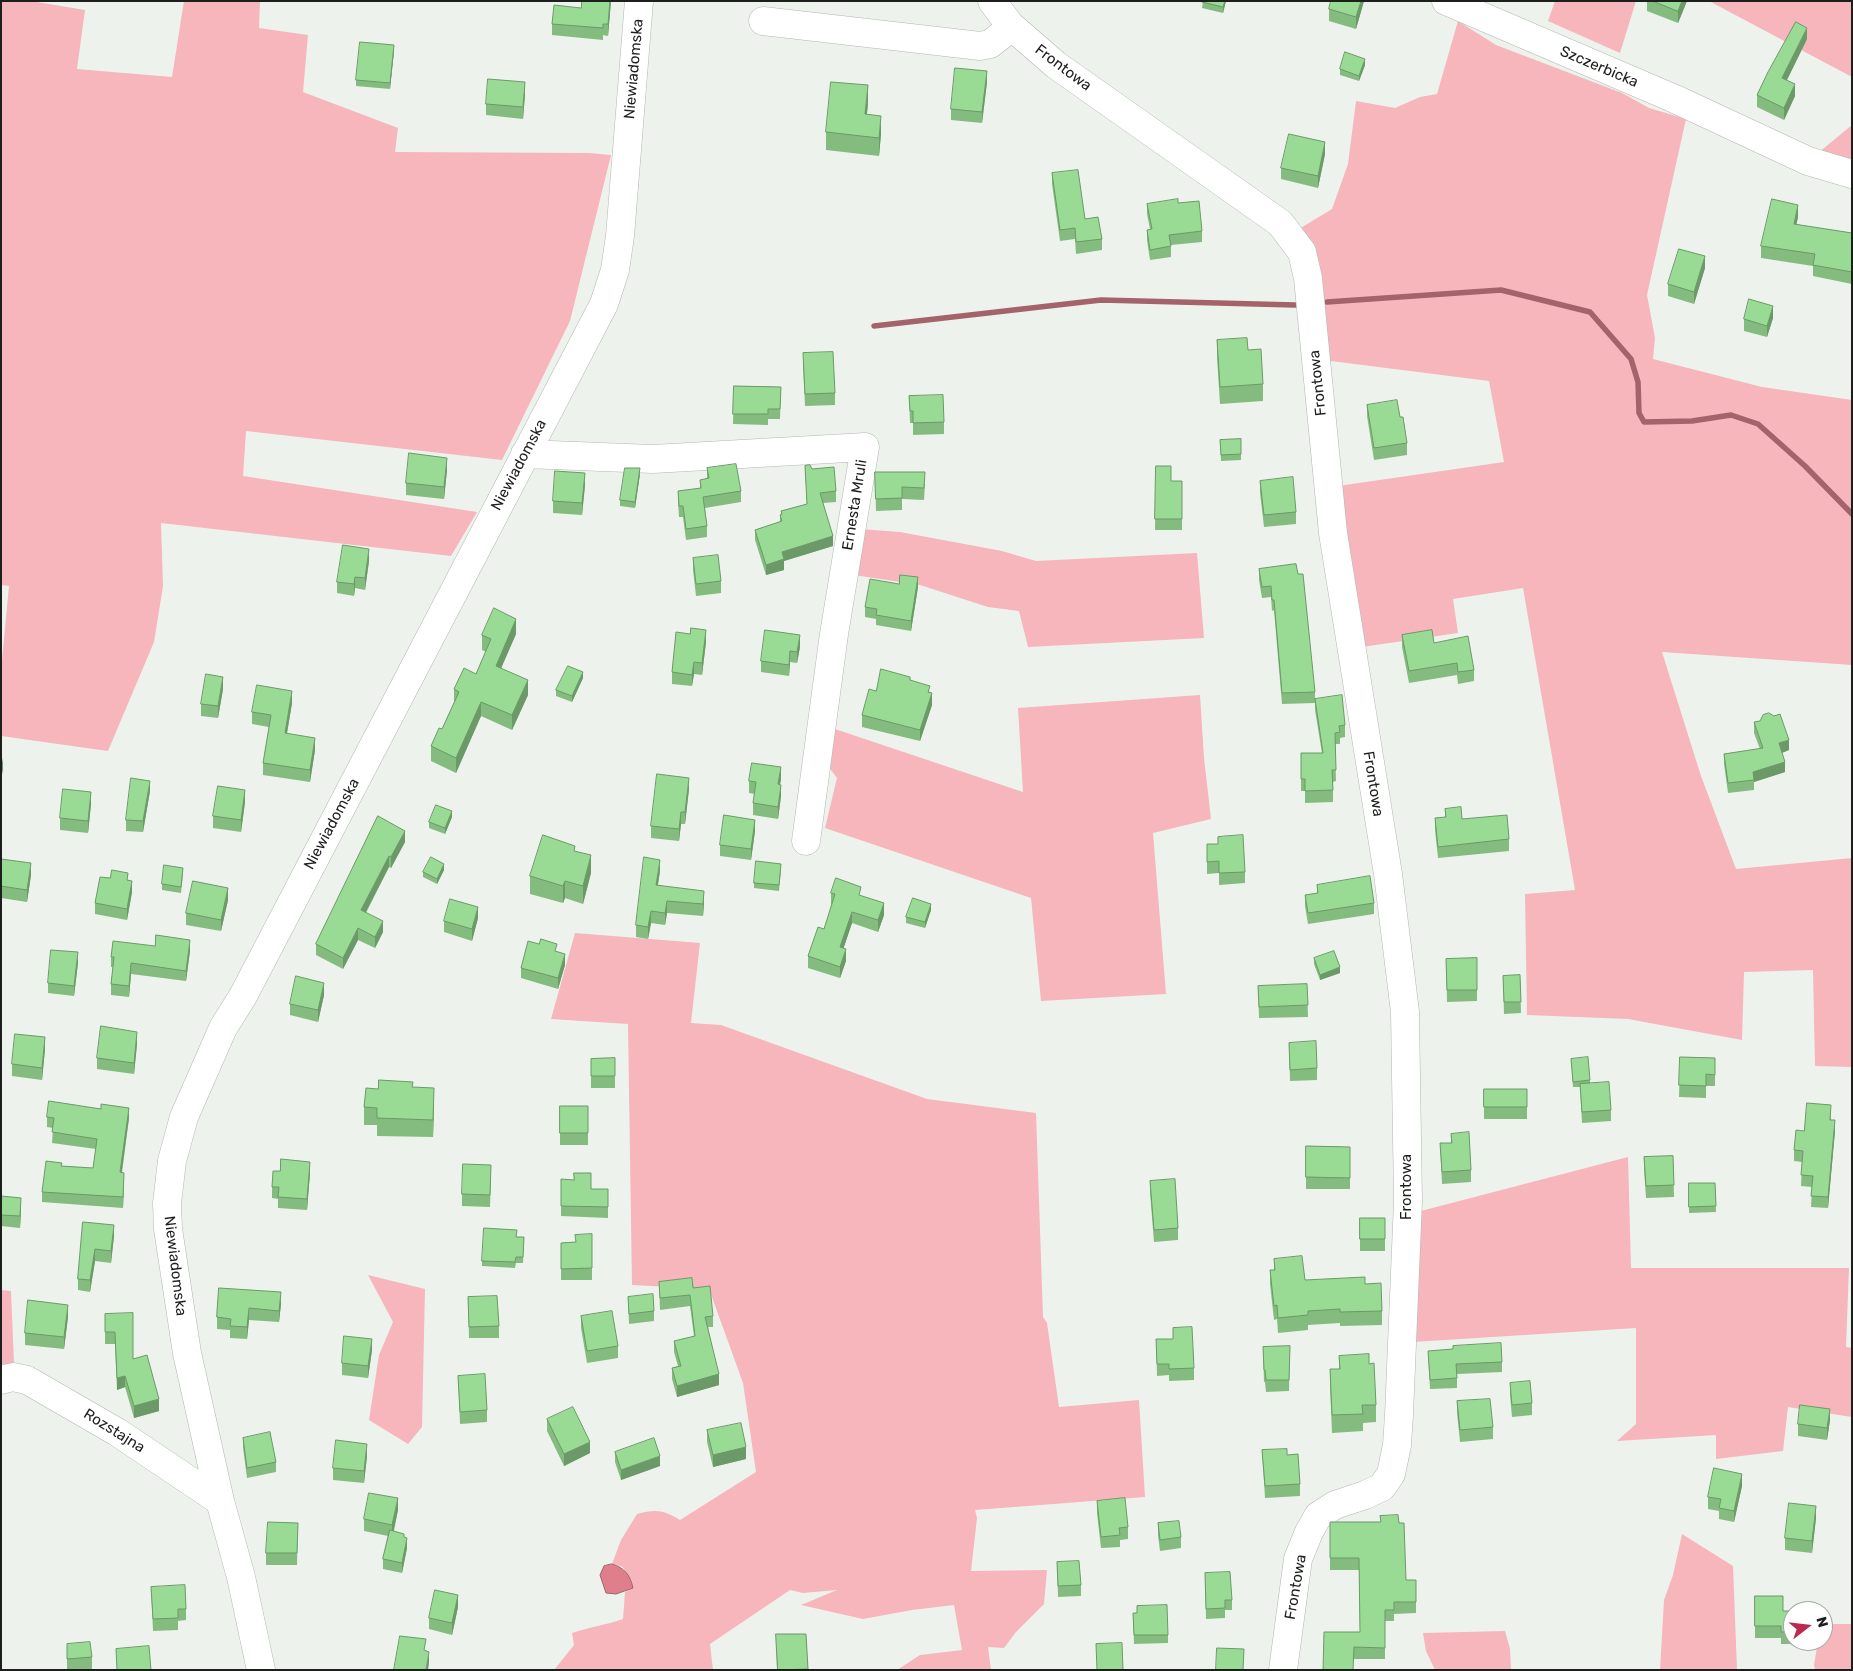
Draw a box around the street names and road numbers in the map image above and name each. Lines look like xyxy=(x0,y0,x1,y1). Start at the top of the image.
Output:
street label: Niewiadomska xyxy=(621,18,647,120)
street label: Frontowa xyxy=(1031,41,1095,95)
street label: Szczerbicka xyxy=(1557,42,1641,92)
street label: Frontowa xyxy=(1306,349,1330,417)
street label: Niewiadomska xyxy=(487,416,551,514)
street label: Ernesta Mruli xyxy=(839,458,871,552)
street label: Frontowa xyxy=(1359,750,1387,818)
street label: Niewiadomska xyxy=(300,775,364,873)
street label: Frontowa xyxy=(1398,1154,1416,1220)
street label: Niewiadomska xyxy=(160,1215,190,1317)
street label: Rozstajna xyxy=(80,1405,148,1457)
street label: Frontowa xyxy=(1281,1553,1311,1621)

